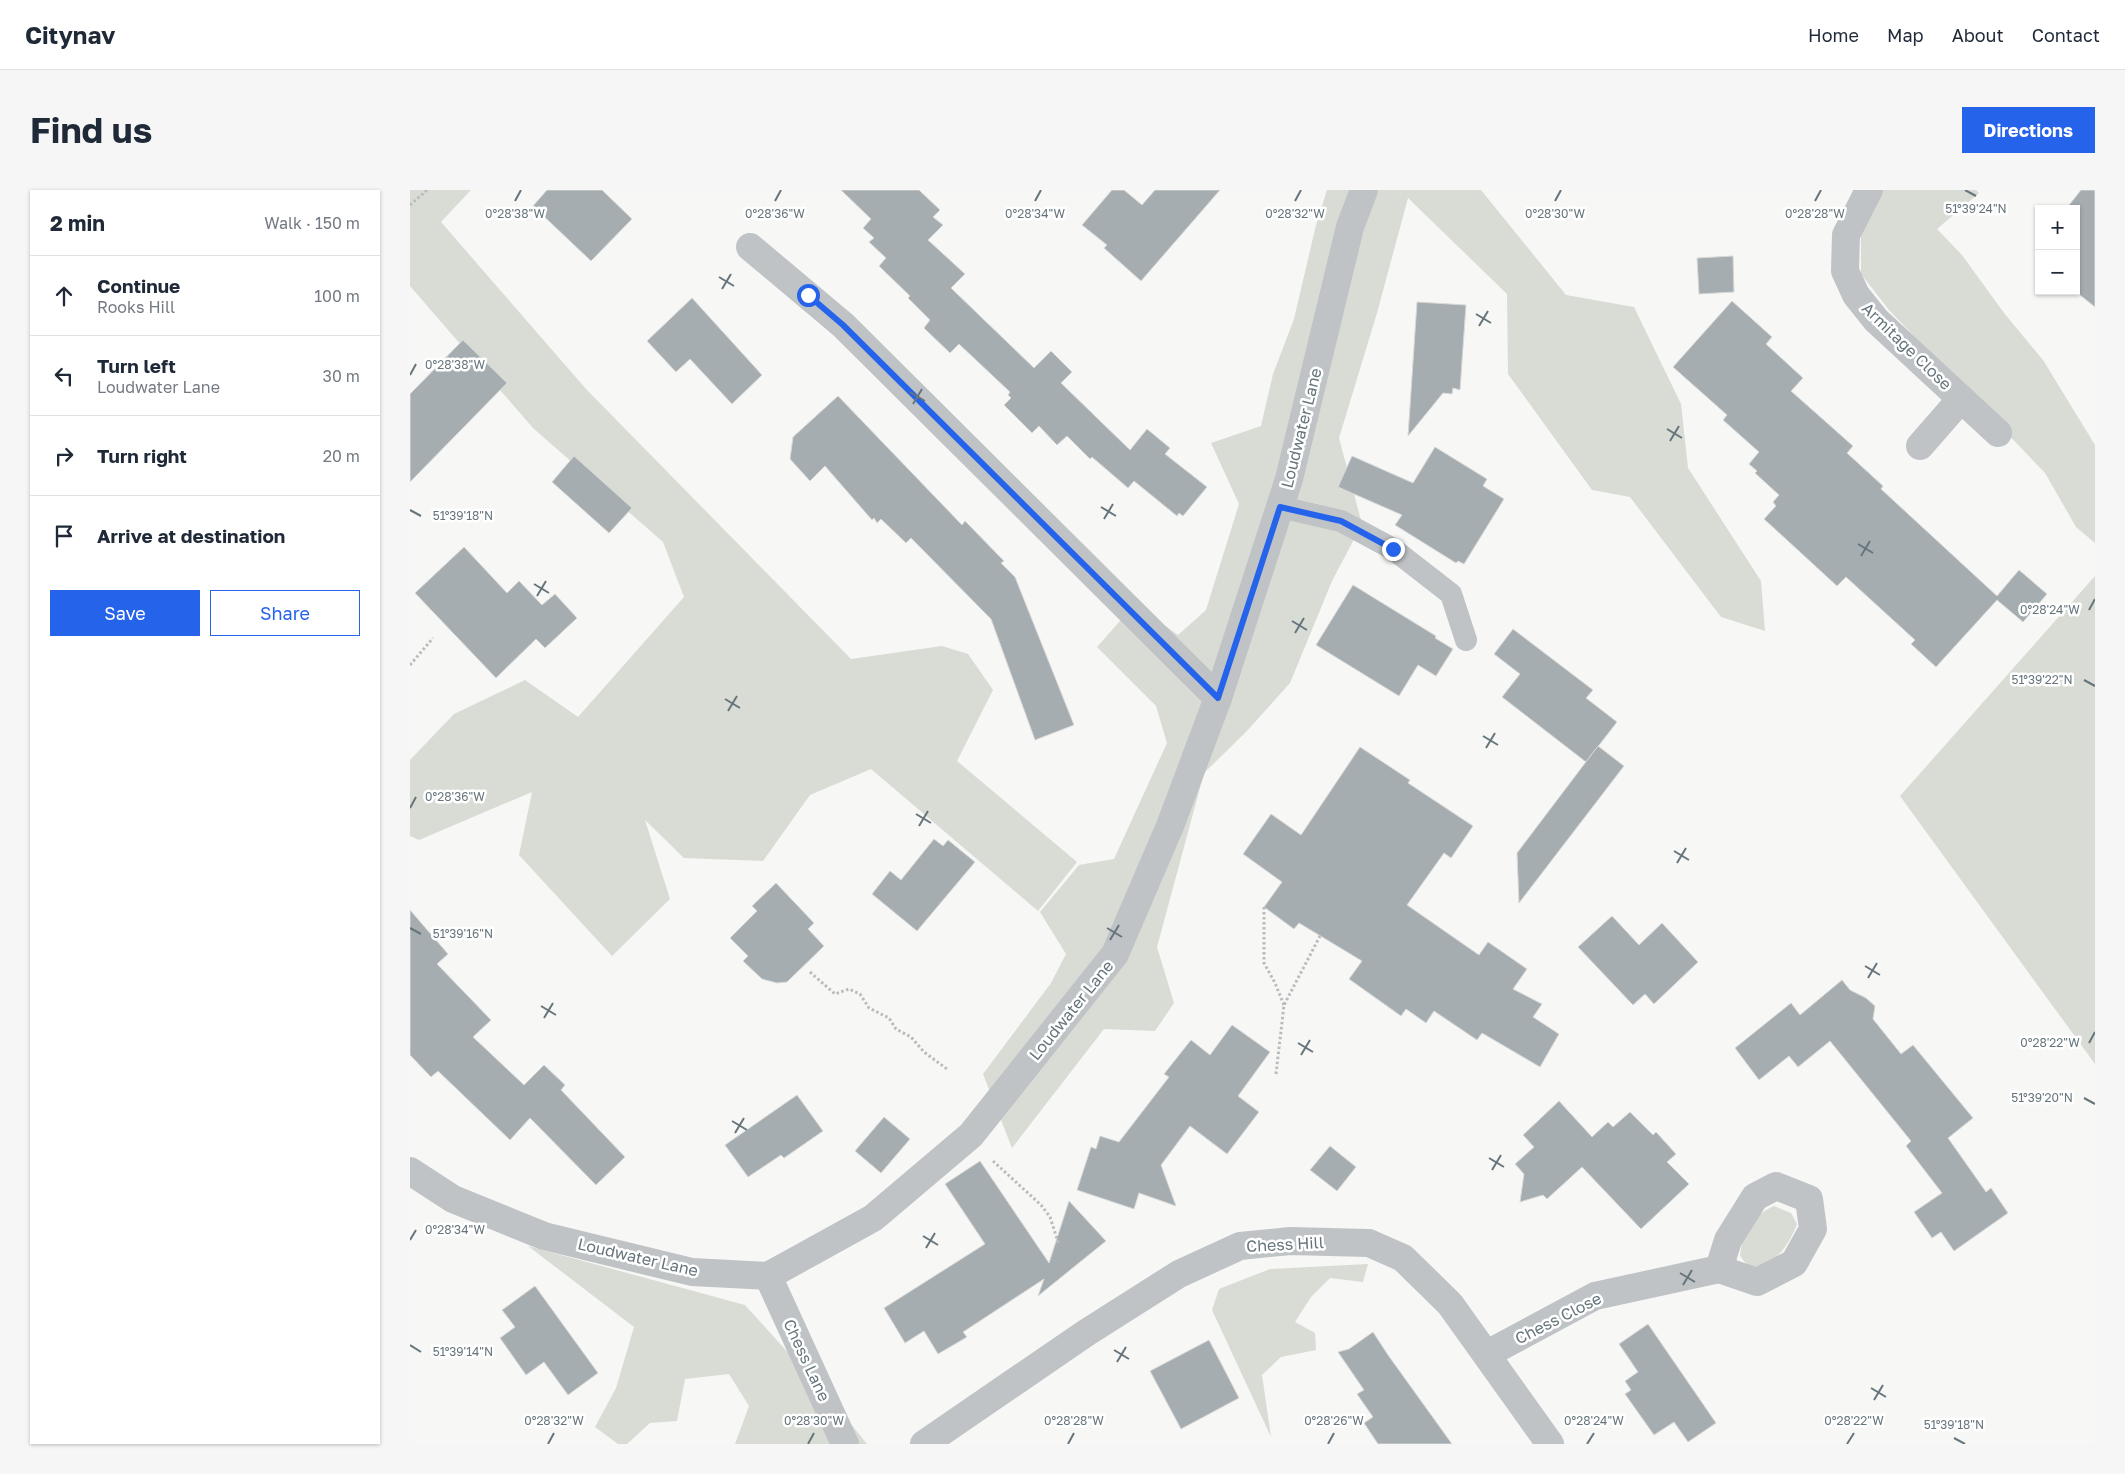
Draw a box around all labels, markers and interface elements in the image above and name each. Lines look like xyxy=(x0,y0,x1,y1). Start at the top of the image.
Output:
text: Citynav xyxy=(25,20,115,49)
text: Home xyxy=(1808,24,1859,46)
text: Map xyxy=(1887,24,1924,46)
text: About xyxy=(1952,24,2004,46)
text: Contact xyxy=(2032,24,2100,46)
button: Directions xyxy=(1962,107,2095,153)
text: Find us xyxy=(30,109,152,151)
text: 51°39'24"N xyxy=(1945,201,2007,216)
map controls xyxy=(2035,205,2080,295)
button: + xyxy=(2035,205,2080,250)
text: 0°28'38"W xyxy=(485,206,545,221)
text: 0°28'36"W xyxy=(745,206,805,221)
text: 0°28'34"W xyxy=(1005,206,1065,221)
text: 0°28'32"W xyxy=(1265,206,1325,221)
text: 0°28'30"W xyxy=(1525,206,1585,221)
text: 0°28'28"W xyxy=(1785,206,1845,221)
text: 2 min xyxy=(50,210,105,236)
text: Walk · 150 m xyxy=(264,213,360,233)
button: − xyxy=(2035,250,2080,295)
text: Continue xyxy=(97,274,180,297)
icon: ahead xyxy=(50,282,78,310)
route start xyxy=(797,284,820,307)
text: 100 m xyxy=(314,286,360,306)
text: Rooks Hill xyxy=(97,297,175,317)
street label: Armitage Close xyxy=(1858,298,1956,394)
text: Turn left xyxy=(97,354,176,377)
text: 0°28'38"W xyxy=(425,357,485,372)
icon: left xyxy=(50,362,78,390)
text: 30 m xyxy=(323,366,360,386)
street label: Loudwater Lane xyxy=(1276,366,1326,490)
text: Loudwater Lane xyxy=(97,377,220,397)
icon: right xyxy=(50,442,78,470)
text: Turn right xyxy=(97,444,187,467)
text: 20 m xyxy=(323,446,360,466)
text: 51°39'18"N xyxy=(433,508,493,523)
icon: arrive xyxy=(50,522,78,550)
text: Arrive at destination xyxy=(97,524,285,547)
route end xyxy=(1382,538,1405,561)
button: Save xyxy=(50,590,200,636)
button: Share xyxy=(210,590,360,636)
text: 0°28'24"W xyxy=(2020,602,2080,617)
text: 51°39'22"N xyxy=(2011,672,2073,687)
text: 0°28'36"W xyxy=(425,789,485,804)
text: 51°39'16"N xyxy=(433,926,493,941)
street label: Loudwater Lane xyxy=(1025,956,1117,1064)
text: 0°28'22"W xyxy=(2020,1035,2080,1050)
text: 51°39'20"N xyxy=(2011,1090,2073,1105)
text: 0°28'34"W xyxy=(425,1222,485,1237)
street label: Chess Hill xyxy=(1246,1232,1324,1256)
street label: Loudwater Lane xyxy=(576,1233,700,1281)
street label: Chess Close xyxy=(1512,1288,1604,1348)
street label: Chess Lane xyxy=(779,1316,835,1404)
text: 51°39'14"N xyxy=(433,1344,493,1359)
text: 0°28'32"W xyxy=(524,1413,584,1428)
text: 0°28'30"W xyxy=(784,1413,844,1428)
text: 0°28'28"W xyxy=(1044,1413,1104,1428)
text: 0°28'26"W xyxy=(1304,1413,1364,1428)
text: 0°28'24"W xyxy=(1564,1413,1624,1428)
text: 0°28'22"W xyxy=(1824,1413,1884,1428)
text: 51°39'18"N xyxy=(1924,1417,1984,1432)

